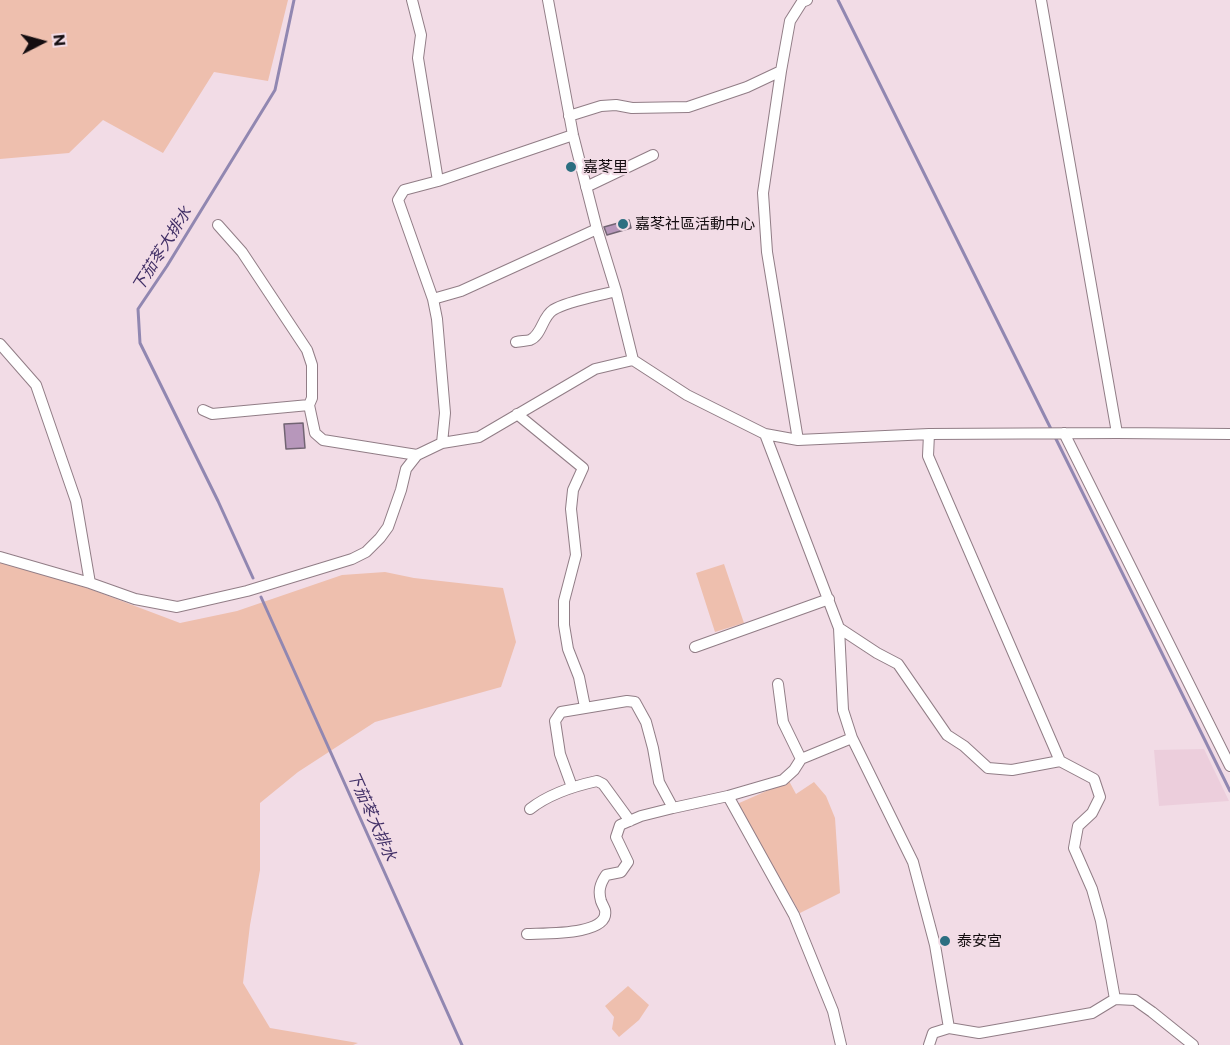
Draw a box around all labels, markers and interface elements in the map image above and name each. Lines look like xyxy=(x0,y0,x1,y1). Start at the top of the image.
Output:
north arrow xyxy=(12,12,72,72)
text: N xyxy=(50,33,70,47)
place label: 嘉苳里 xyxy=(583,158,628,176)
marker: 嘉苳里 xyxy=(564,160,578,174)
water label: 下茄苳大排水 xyxy=(128,203,196,295)
place label: 嘉苳社區活動中心 xyxy=(635,215,755,233)
marker: 嘉苳社區活動中心 xyxy=(616,217,630,231)
water label: 下茄苳大排水 xyxy=(344,768,400,864)
place label: 泰安宮 xyxy=(957,932,1002,950)
marker: 泰安宮 xyxy=(938,934,952,948)

